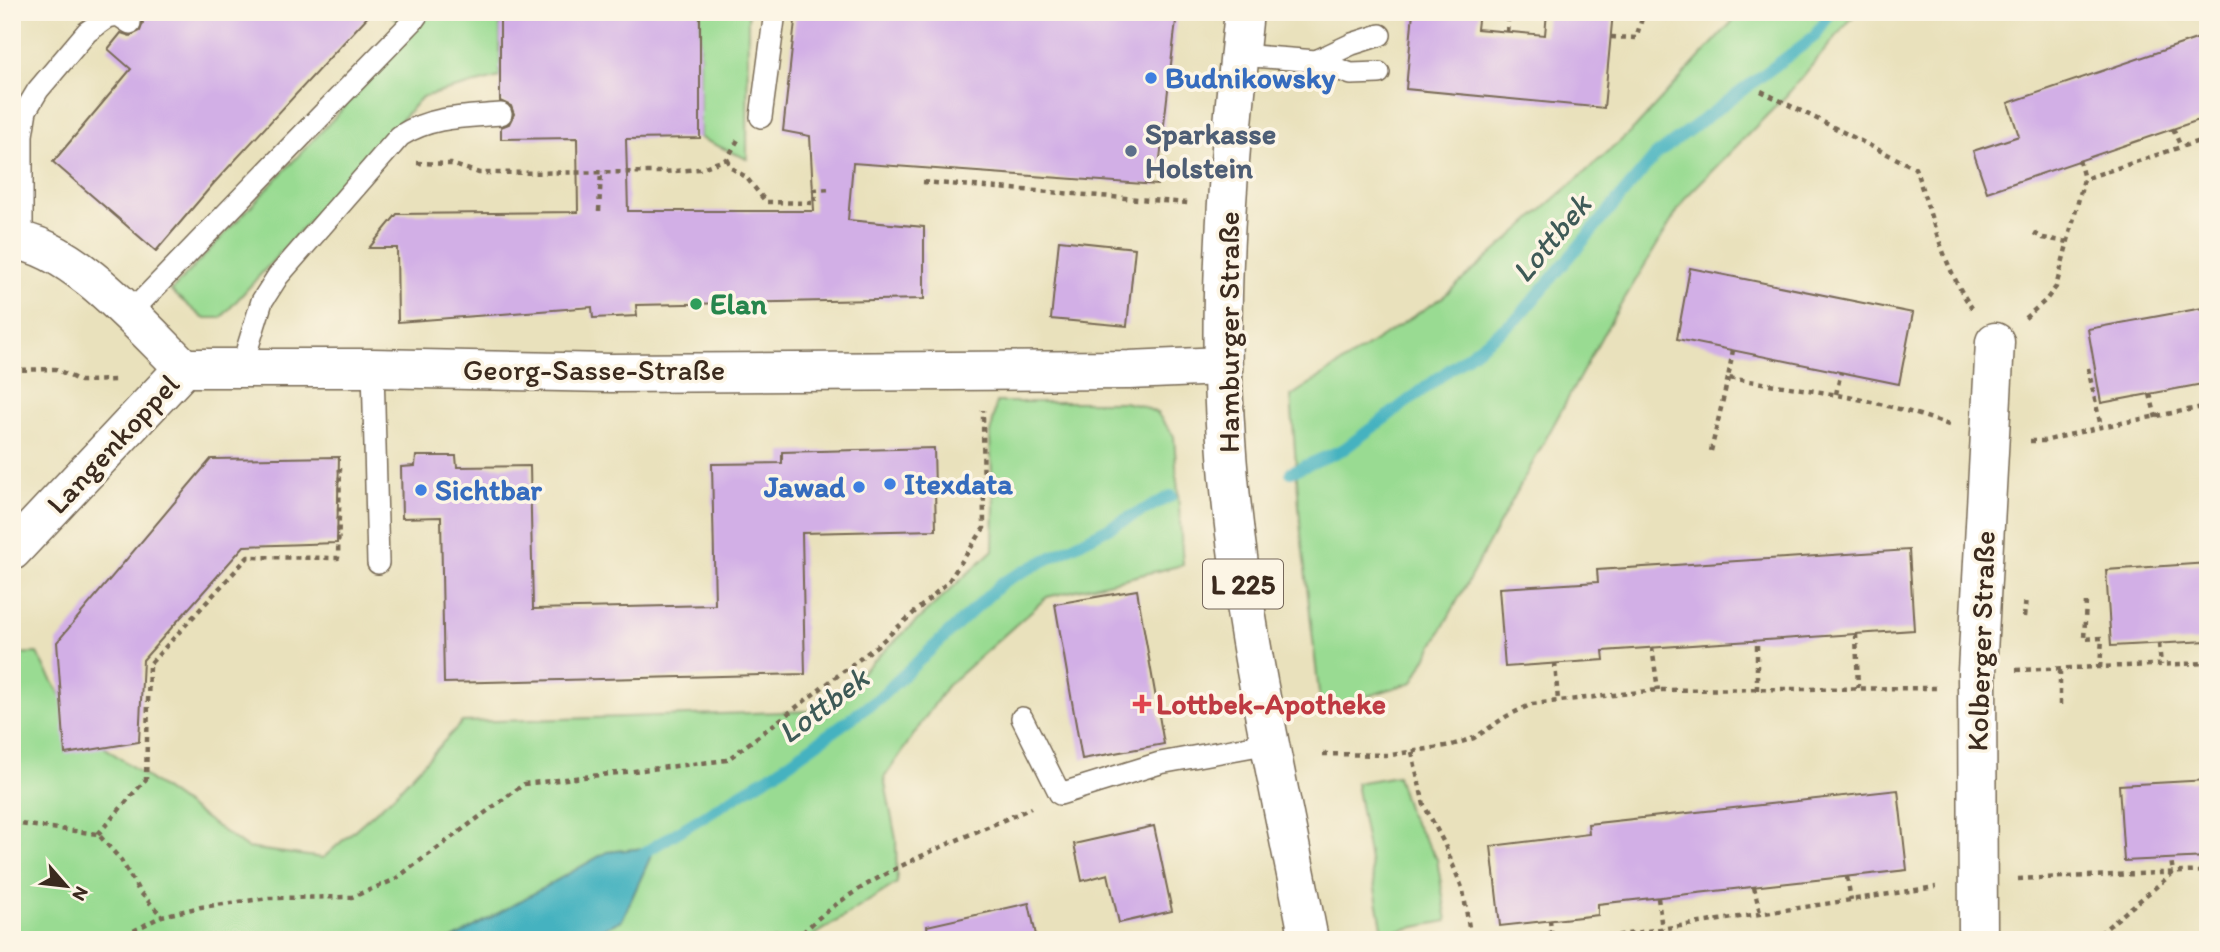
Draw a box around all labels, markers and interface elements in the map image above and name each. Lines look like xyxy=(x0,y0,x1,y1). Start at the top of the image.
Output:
place label: Budnikowsky xyxy=(1165,59,1336,96)
marker: Budnikowsky xyxy=(1143,70,1159,86)
place label: Sparkasse Holstein xyxy=(1145,115,1276,186)
marker: Sparkasse Holstein xyxy=(1123,143,1139,159)
water label: Lottbek xyxy=(1503,185,1600,290)
street label: Hamburger Straße xyxy=(1210,211,1247,453)
place label: Elan xyxy=(710,285,768,322)
marker: Elan xyxy=(688,296,704,312)
street label: Georg-Sasse-Straße xyxy=(463,351,725,388)
street label: Langenkoppel xyxy=(38,365,187,522)
place label: Itexdata xyxy=(904,465,1013,502)
place label: Jawad xyxy=(763,468,846,505)
place label: Sichtbar xyxy=(435,471,543,508)
marker: Itexdata xyxy=(882,476,898,492)
marker: Jawad xyxy=(851,479,867,495)
marker: Sichtbar xyxy=(413,482,429,498)
street label: Kolberger Straße xyxy=(1958,530,2003,752)
road number: L 225 xyxy=(1203,560,1283,608)
water label: Lottbek xyxy=(770,658,877,751)
place label: Lottbek-Apotheke xyxy=(1156,685,1386,722)
marker: Lottbek-Apotheke xyxy=(1134,696,1150,712)
north arrow xyxy=(32,850,102,920)
text: N xyxy=(67,883,94,905)

